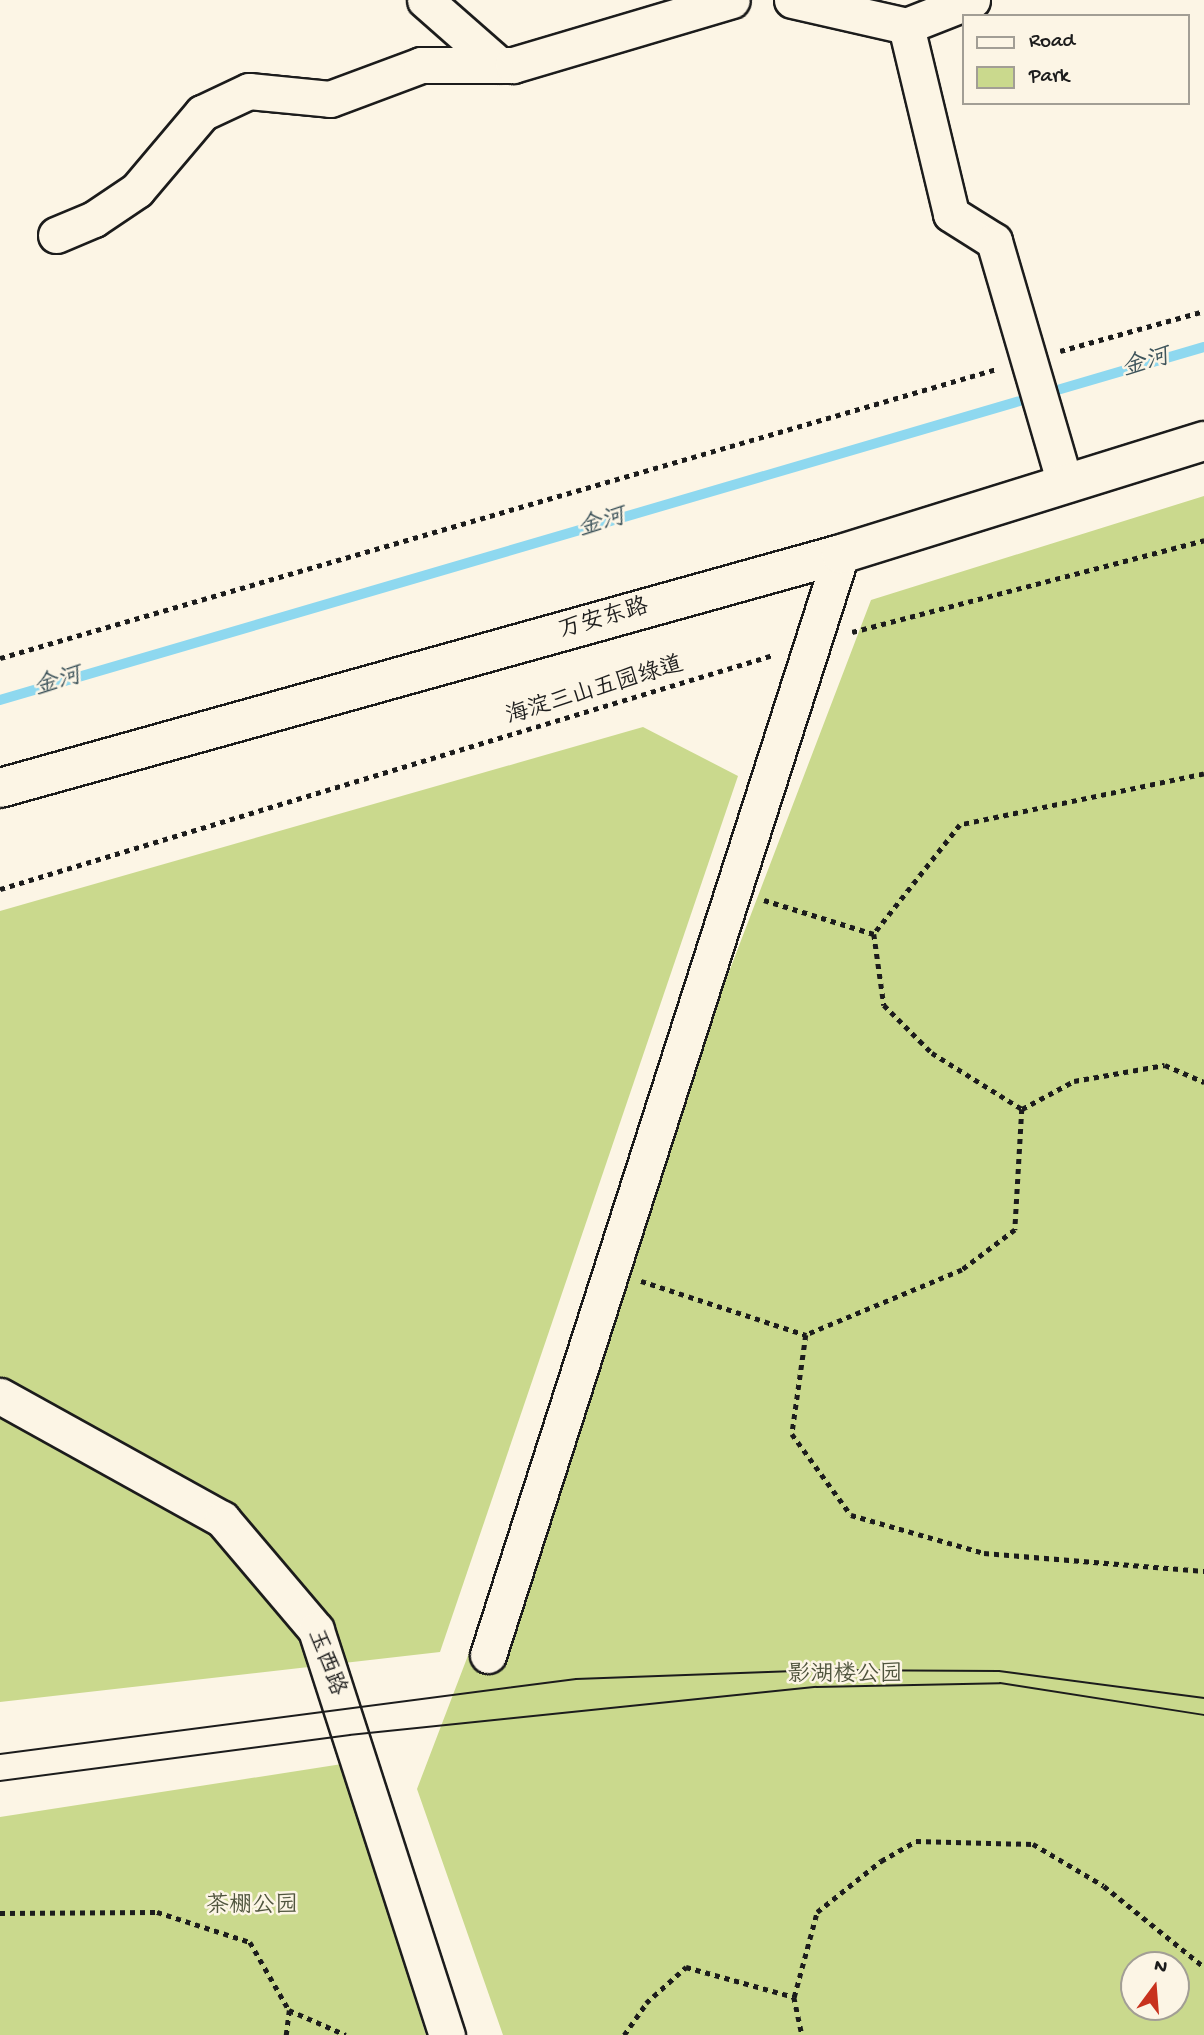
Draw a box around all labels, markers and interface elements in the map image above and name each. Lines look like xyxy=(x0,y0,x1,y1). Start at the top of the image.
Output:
legend xyxy=(962,14,1190,105)
text: Road xyxy=(1029,30,1075,55)
text: Park xyxy=(1029,65,1069,90)
water label: 金河 xyxy=(1119,344,1173,384)
water label: 金河 xyxy=(575,504,629,544)
street label: 万安东路 xyxy=(556,594,652,646)
street label: 海淀三山五园绿道 xyxy=(503,652,687,732)
water label: 金河 xyxy=(31,663,85,703)
street label: 玉西路 xyxy=(300,1626,350,1700)
park label: 影湖楼公园 xyxy=(788,1662,902,1690)
park label: 茶棚公园 xyxy=(206,1893,298,1921)
north arrow xyxy=(1120,1951,1190,2021)
text: N xyxy=(1151,1954,1170,1980)

